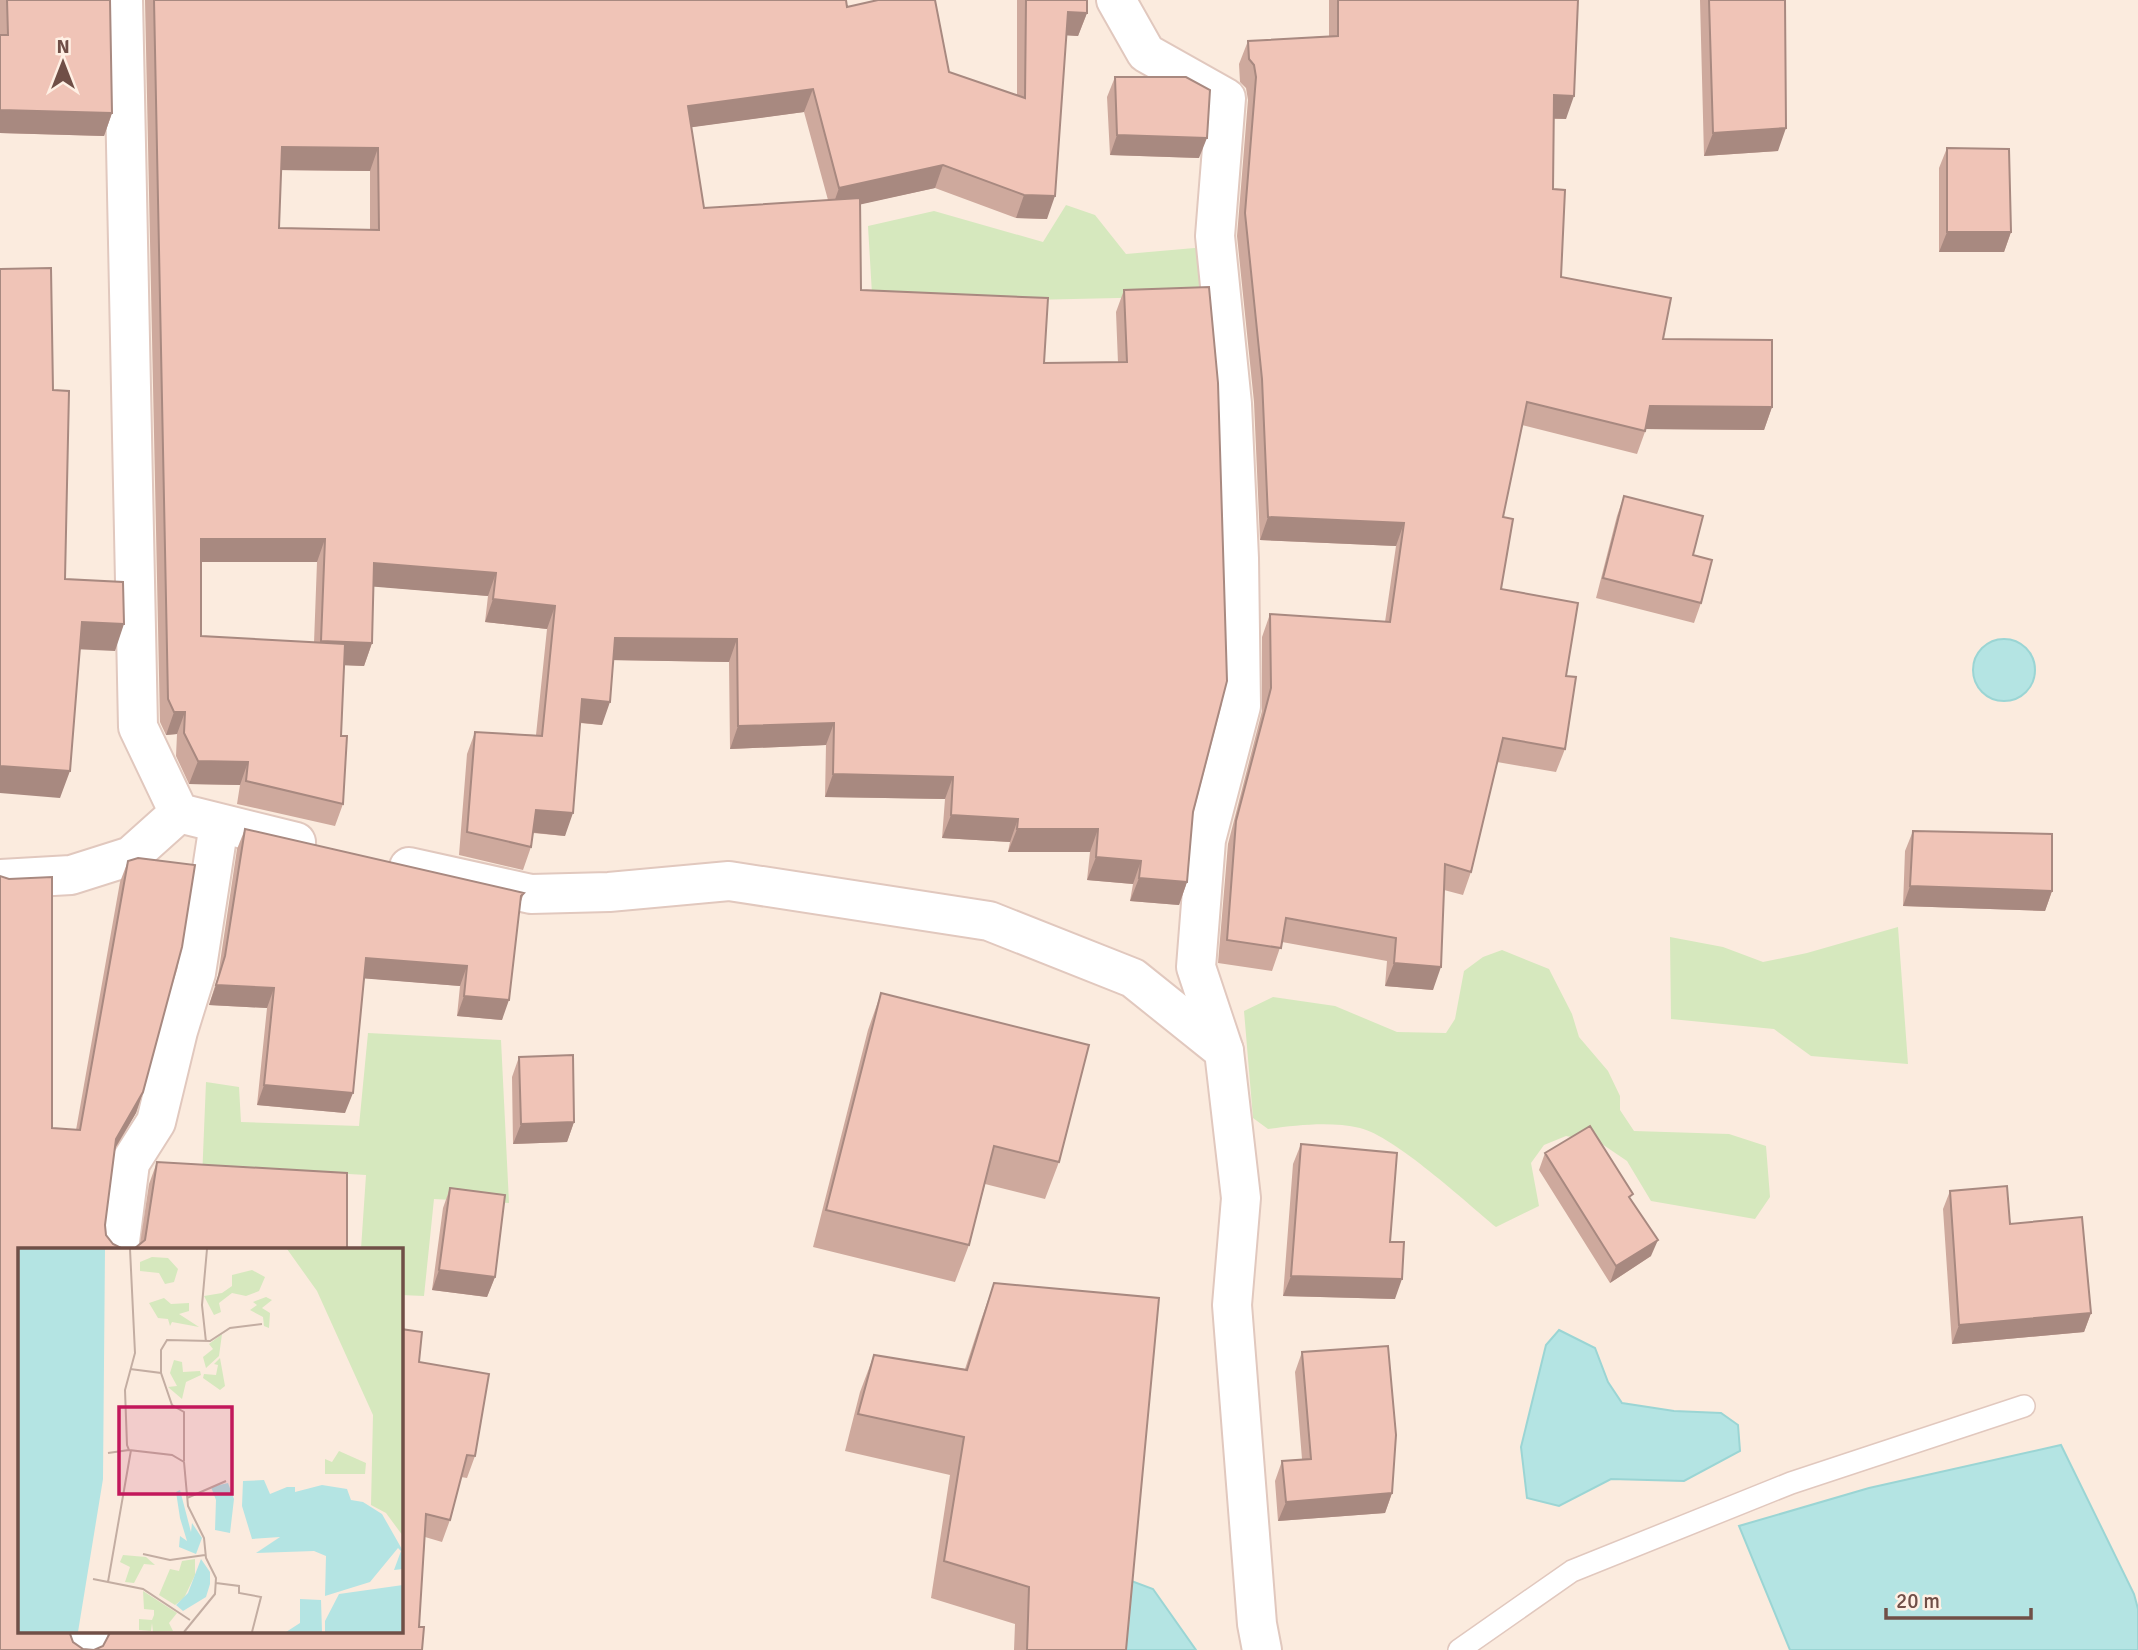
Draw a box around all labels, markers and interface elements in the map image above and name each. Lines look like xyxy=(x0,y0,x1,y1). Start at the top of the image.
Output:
north arrow xyxy=(28,28,98,98)
text: N xyxy=(56,35,70,59)
inset map xyxy=(18,1248,402,1632)
scale bar xyxy=(1886,1576,2031,1620)
text: 20 m xyxy=(1896,1588,1940,1614)

